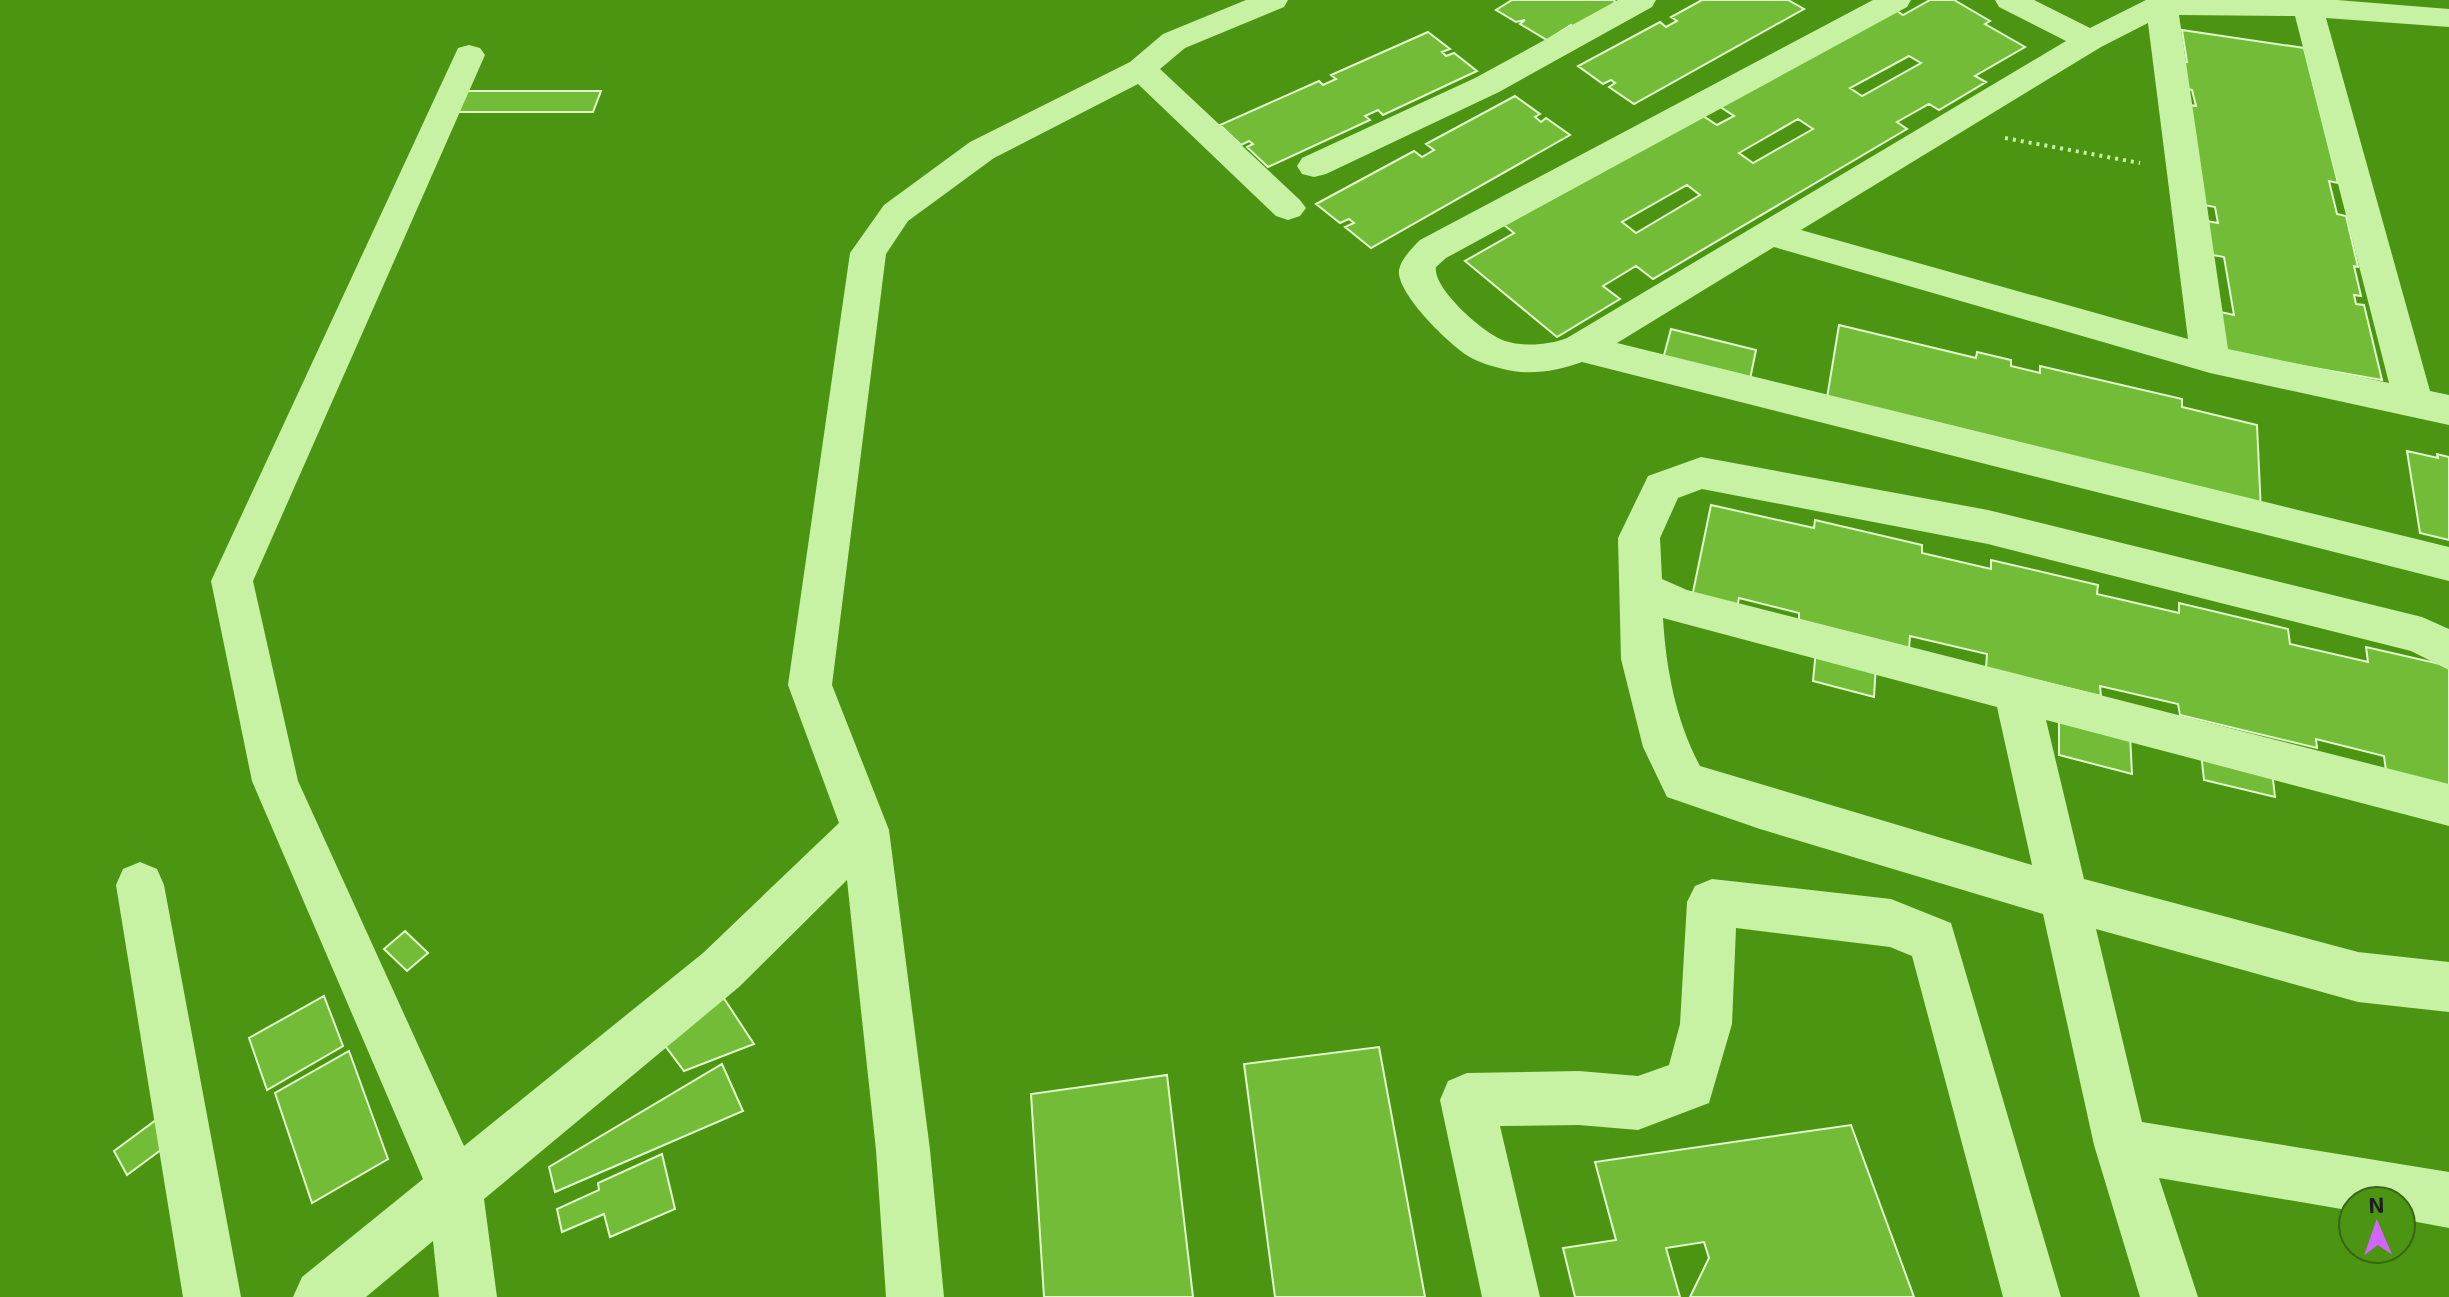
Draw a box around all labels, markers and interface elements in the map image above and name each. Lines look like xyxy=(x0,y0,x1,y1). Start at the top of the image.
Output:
north arrow xyxy=(2337,1185,2417,1265)
text: N xyxy=(2368,1191,2385,1217)

